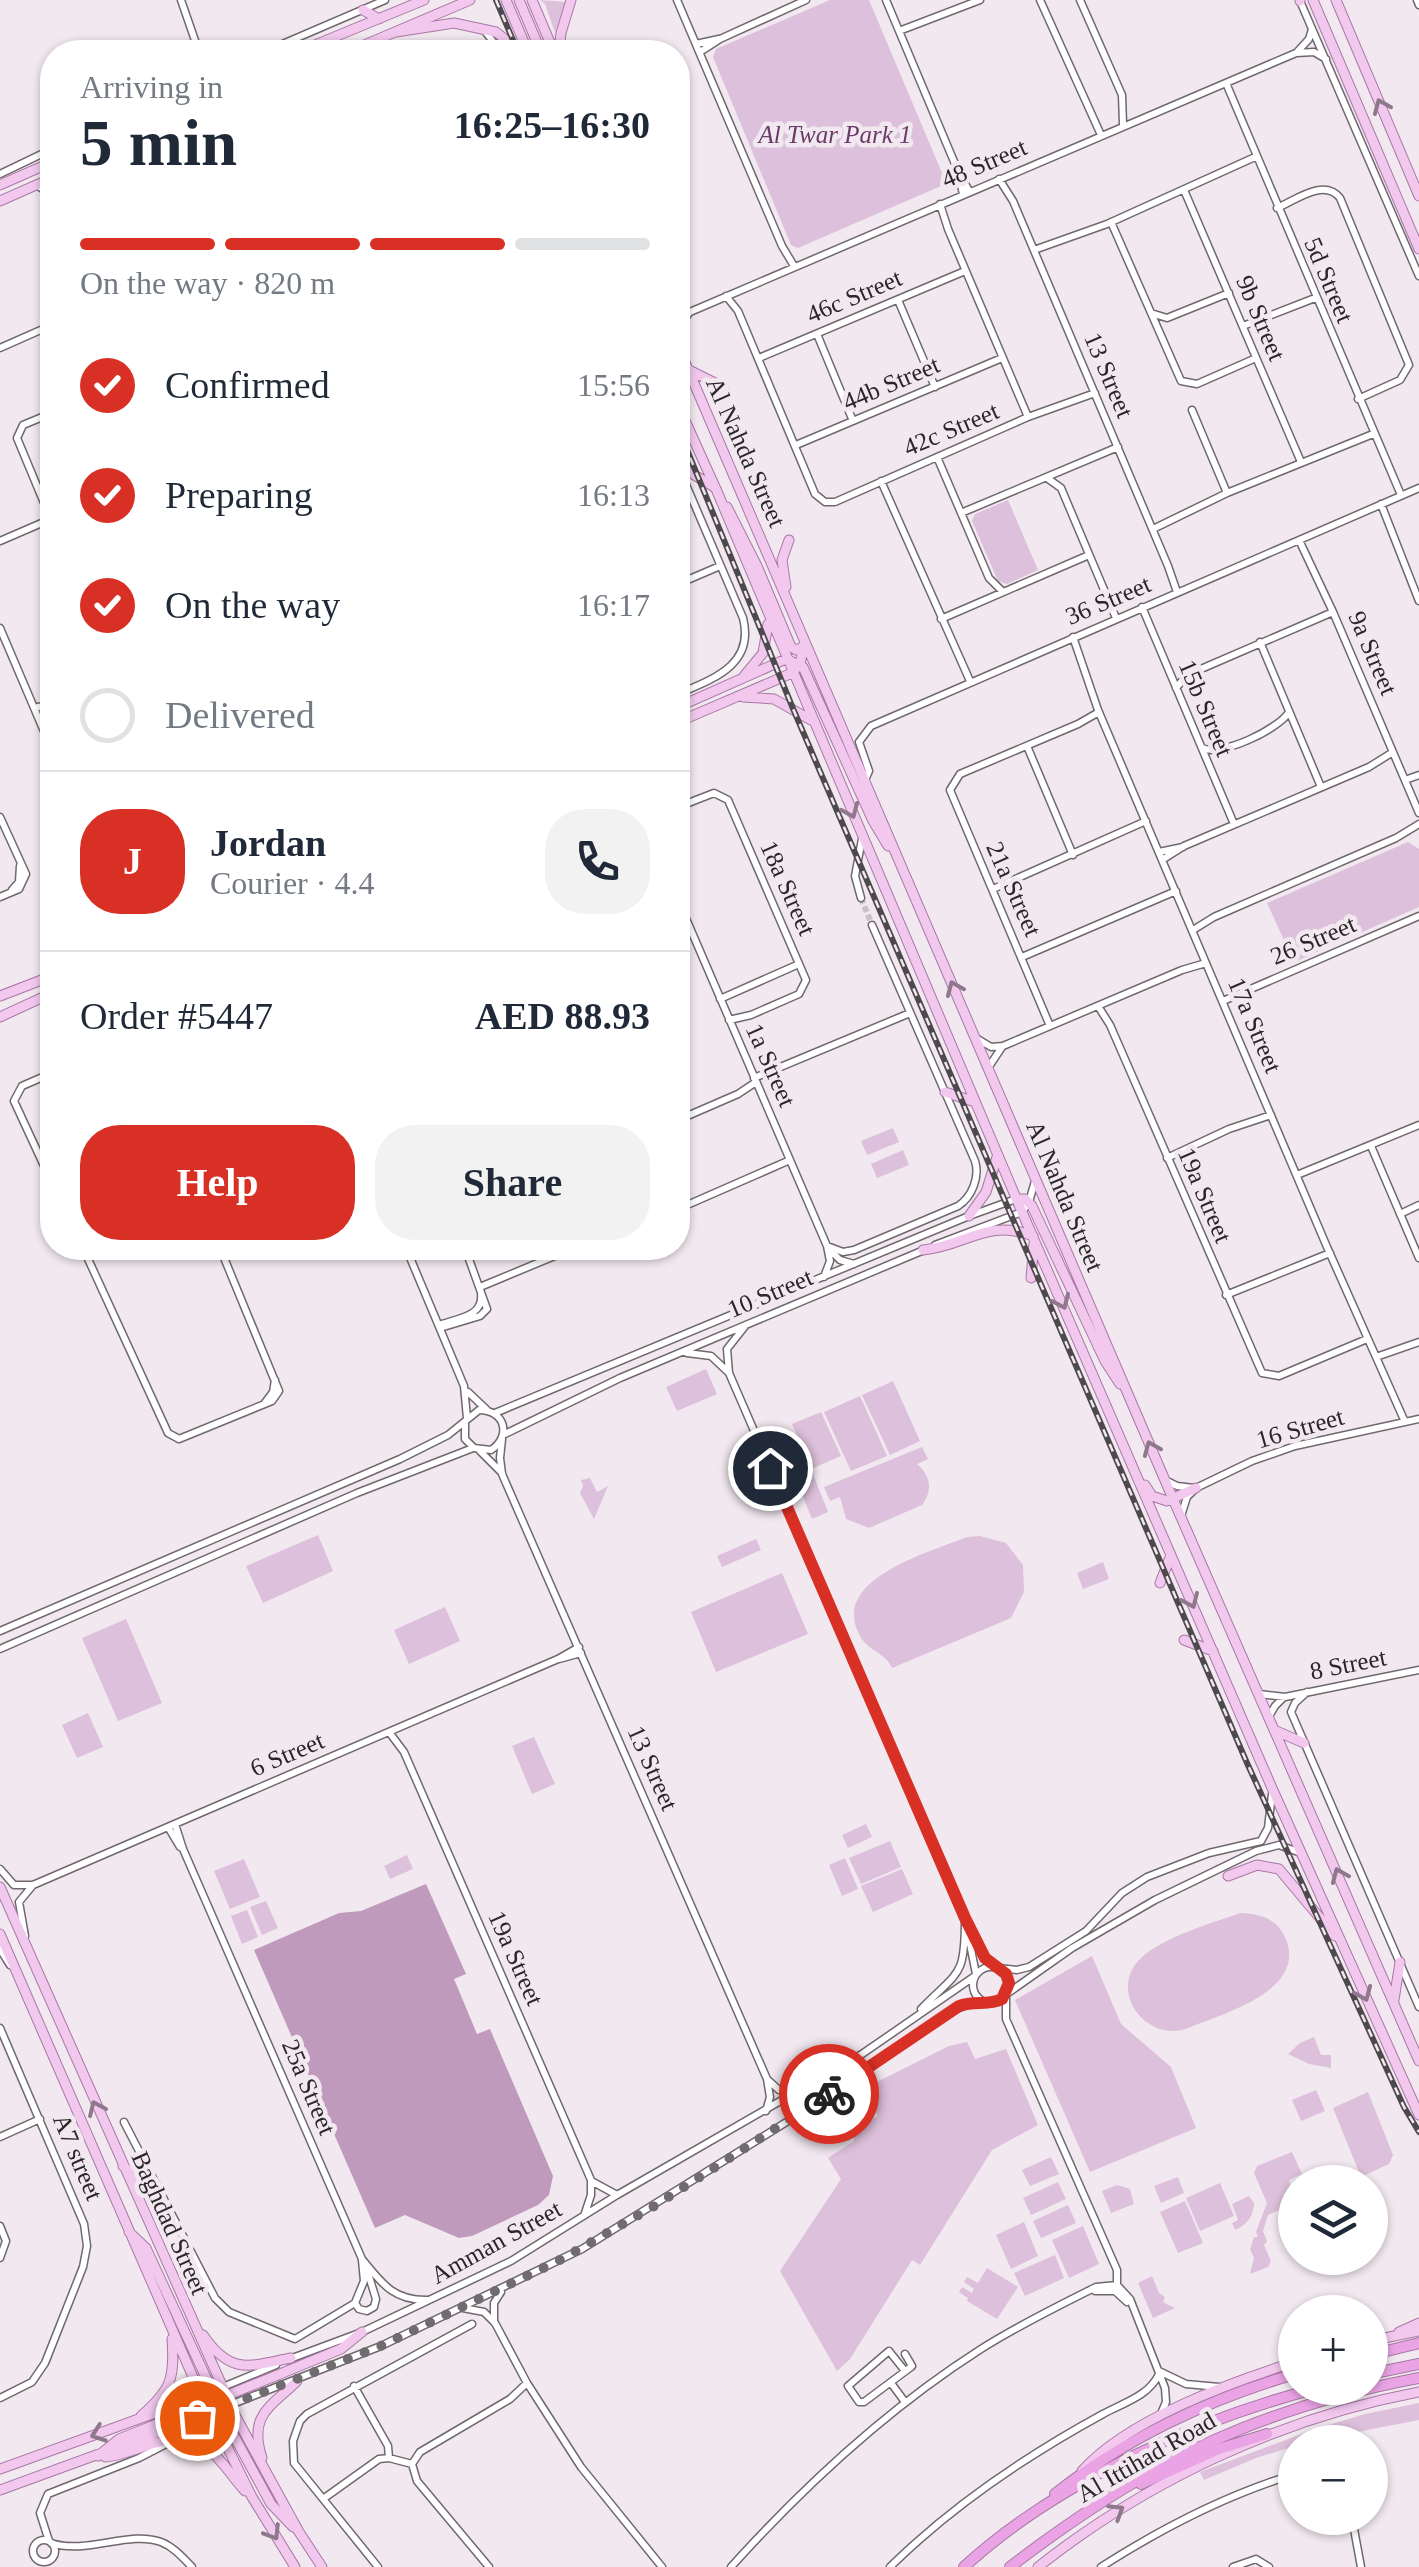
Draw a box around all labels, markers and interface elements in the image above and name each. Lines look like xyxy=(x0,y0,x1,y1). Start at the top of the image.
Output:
text: Arriving in xyxy=(80,69,223,105)
one-way arrow xyxy=(1373,98,1393,116)
text: 16:25–16:30 xyxy=(454,104,650,146)
text: 5 min xyxy=(80,107,237,179)
park label: Al Twar Park 1 xyxy=(756,121,912,148)
street label: 48 Street xyxy=(937,133,1031,193)
street label: 5d Street xyxy=(1299,233,1359,327)
street label: 46c Street xyxy=(802,264,906,328)
text: On the way · 820 m xyxy=(80,265,335,301)
street label: 9b Street xyxy=(1231,271,1291,365)
street label: 13 Street xyxy=(1079,328,1139,422)
street label: 44b Street xyxy=(839,351,943,415)
icon: check xyxy=(80,358,135,413)
text: Confirmed xyxy=(165,364,330,406)
text: 15:56 xyxy=(577,367,650,403)
street label: Al Nahda Street xyxy=(701,373,791,531)
street label: 42c Street xyxy=(899,397,1003,461)
icon: check xyxy=(80,468,135,523)
text: Preparing xyxy=(165,474,313,516)
text: 16:13 xyxy=(577,477,650,513)
street label: 36 Street xyxy=(1061,570,1155,630)
icon: check xyxy=(80,578,135,633)
text: On the way xyxy=(165,584,340,626)
text: 16:17 xyxy=(577,587,650,623)
street label: 9a Street xyxy=(1343,607,1403,699)
street label: 15b Street xyxy=(1174,656,1238,760)
text: Delivered xyxy=(165,694,315,736)
one-way arrow xyxy=(839,801,859,819)
button: phone xyxy=(545,809,650,914)
text: Jordan xyxy=(210,822,326,864)
street label: 18a Street xyxy=(755,837,821,940)
street label: 21a Street xyxy=(981,838,1047,941)
text: J xyxy=(123,840,142,882)
text: Courier · 4.4 xyxy=(210,865,374,901)
street label: 26 Street xyxy=(1266,910,1360,970)
street label: 17a Street xyxy=(1223,973,1287,1077)
one-way arrow xyxy=(946,980,966,998)
text: Order #5447 xyxy=(80,995,273,1037)
text: AED 88.93 xyxy=(475,995,650,1037)
street label: 1a Street xyxy=(741,1019,801,1111)
street label: Al Nahda Street xyxy=(1021,1117,1109,1275)
button: Help xyxy=(80,1125,355,1240)
button: Share xyxy=(375,1125,650,1240)
street label: 19a Street xyxy=(1173,1143,1237,1247)
street label: 10 Street xyxy=(723,1263,817,1323)
one-way arrow xyxy=(1050,1292,1070,1310)
street label: 16 Street xyxy=(1253,1403,1347,1453)
pin xyxy=(728,1426,813,1511)
one-way arrow xyxy=(1143,1440,1163,1458)
icon: home xyxy=(743,1441,798,1496)
one-way arrow xyxy=(1179,1591,1199,1609)
street label: 8 Street xyxy=(1308,1643,1388,1685)
street label: 13 Street xyxy=(622,1722,684,1814)
street label: 6 Street xyxy=(246,1726,328,1781)
one-way arrow xyxy=(1331,1867,1351,1885)
street label: 19a Street xyxy=(483,1907,549,2010)
one-way arrow xyxy=(1352,1984,1372,2002)
street label: 25a Street xyxy=(277,2035,341,2139)
courier xyxy=(779,2044,879,2144)
icon: bike xyxy=(802,2067,857,2122)
one-way arrow xyxy=(88,2100,108,2118)
street label: A7 street xyxy=(48,2110,108,2204)
street label: Baghdad Street xyxy=(126,2147,214,2299)
map controls xyxy=(1278,2165,1388,2535)
button: layers xyxy=(1278,2165,1388,2275)
street label: Amman Street xyxy=(426,2195,566,2289)
button: + xyxy=(1278,2295,1388,2405)
pin xyxy=(155,2376,240,2461)
icon: bag xyxy=(170,2391,225,2446)
street label: Al Ittihad Road xyxy=(1072,2406,1221,2508)
one-way arrow xyxy=(90,2422,107,2443)
button: − xyxy=(1278,2425,1388,2535)
one-way arrow xyxy=(1107,2504,1125,2523)
one-way arrow xyxy=(261,2522,280,2540)

